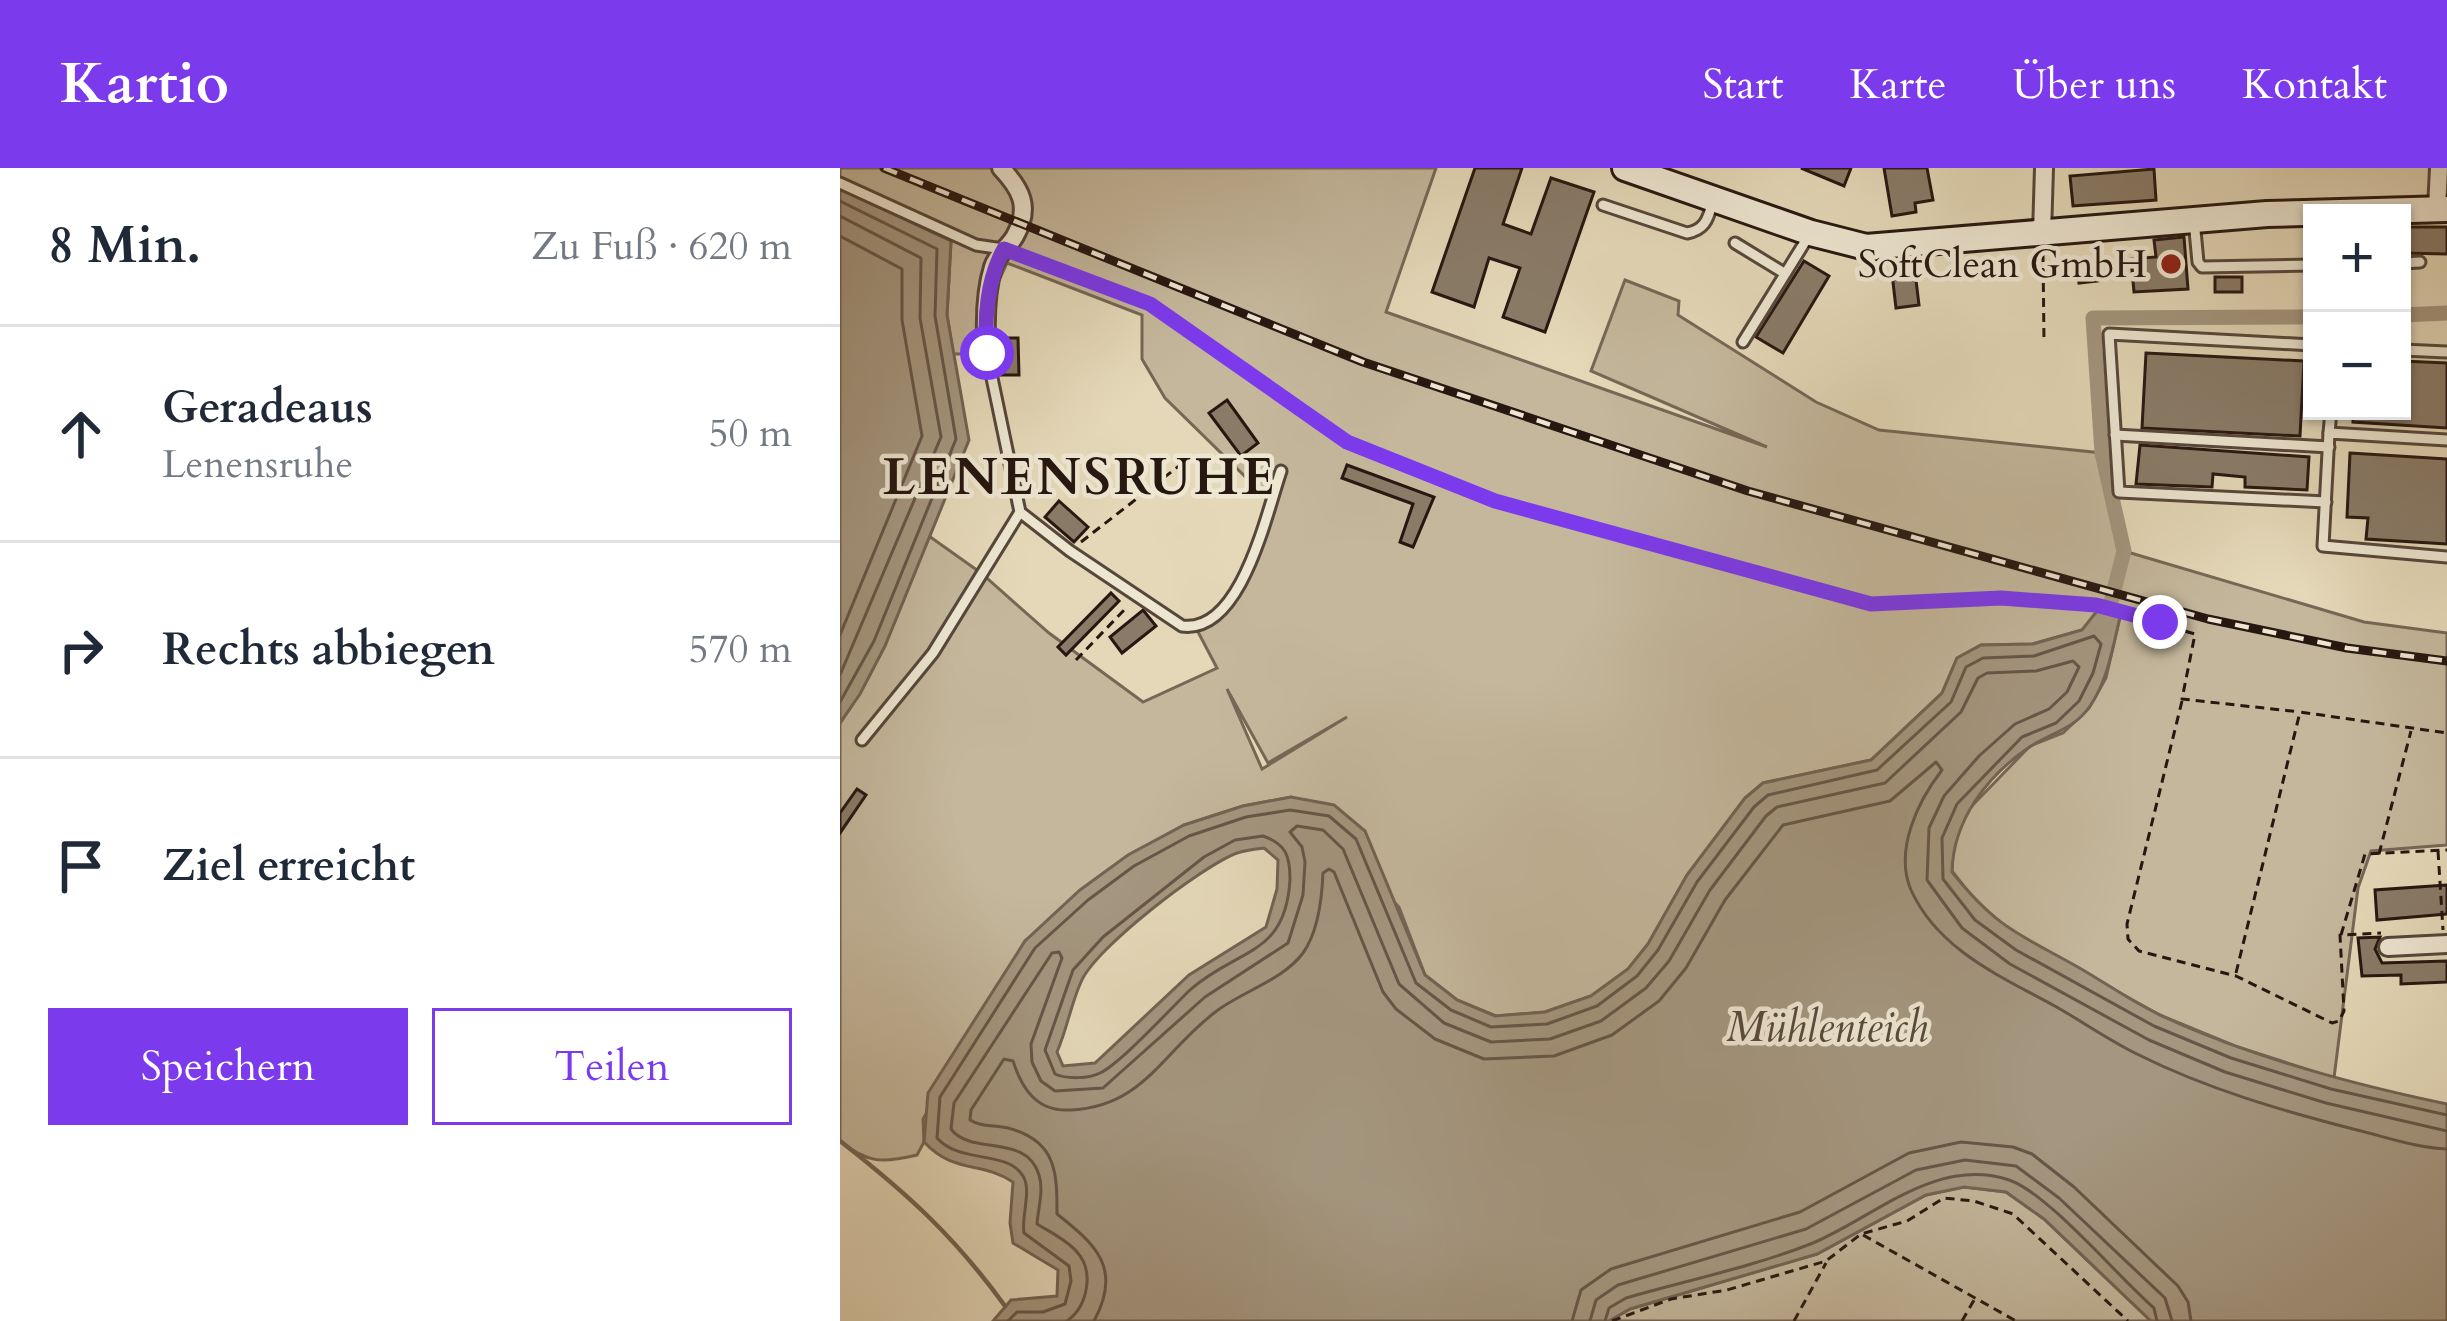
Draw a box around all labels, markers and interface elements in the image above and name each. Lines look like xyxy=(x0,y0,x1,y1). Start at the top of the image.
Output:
text: Kartio xyxy=(60,46,229,123)
text: Start xyxy=(1702,56,1783,113)
text: Karte xyxy=(1849,56,1947,113)
text: Über uns xyxy=(2013,56,2176,113)
text: Kontakt xyxy=(2242,56,2387,113)
map controls xyxy=(2303,204,2411,420)
button: + xyxy=(2303,204,2411,312)
text: 8 Min. xyxy=(48,211,201,281)
text: Zu Fuß · 620 m xyxy=(531,220,792,273)
place label: SoftClean GmbH xyxy=(1858,238,2147,291)
marker: SoftClean GmbH xyxy=(2158,251,2184,277)
button: − xyxy=(2303,312,2411,420)
route start xyxy=(960,326,1014,380)
text: Geradeaus xyxy=(162,377,373,438)
icon: ahead xyxy=(48,401,114,467)
text: 50 m xyxy=(709,407,792,460)
text: Lenensruhe xyxy=(162,438,353,491)
district label: LENENSRUHE xyxy=(883,443,1277,513)
route end xyxy=(2133,595,2187,649)
icon: right xyxy=(48,617,114,683)
text: Rechts abbiegen xyxy=(162,619,495,680)
text: 570 m xyxy=(689,623,792,676)
icon: arrive xyxy=(48,833,114,899)
text: Ziel erreicht xyxy=(162,835,415,896)
water label: Mühlenteich xyxy=(1726,999,1928,1056)
button: Speichern xyxy=(48,1008,408,1125)
button: Teilen xyxy=(432,1008,792,1125)

